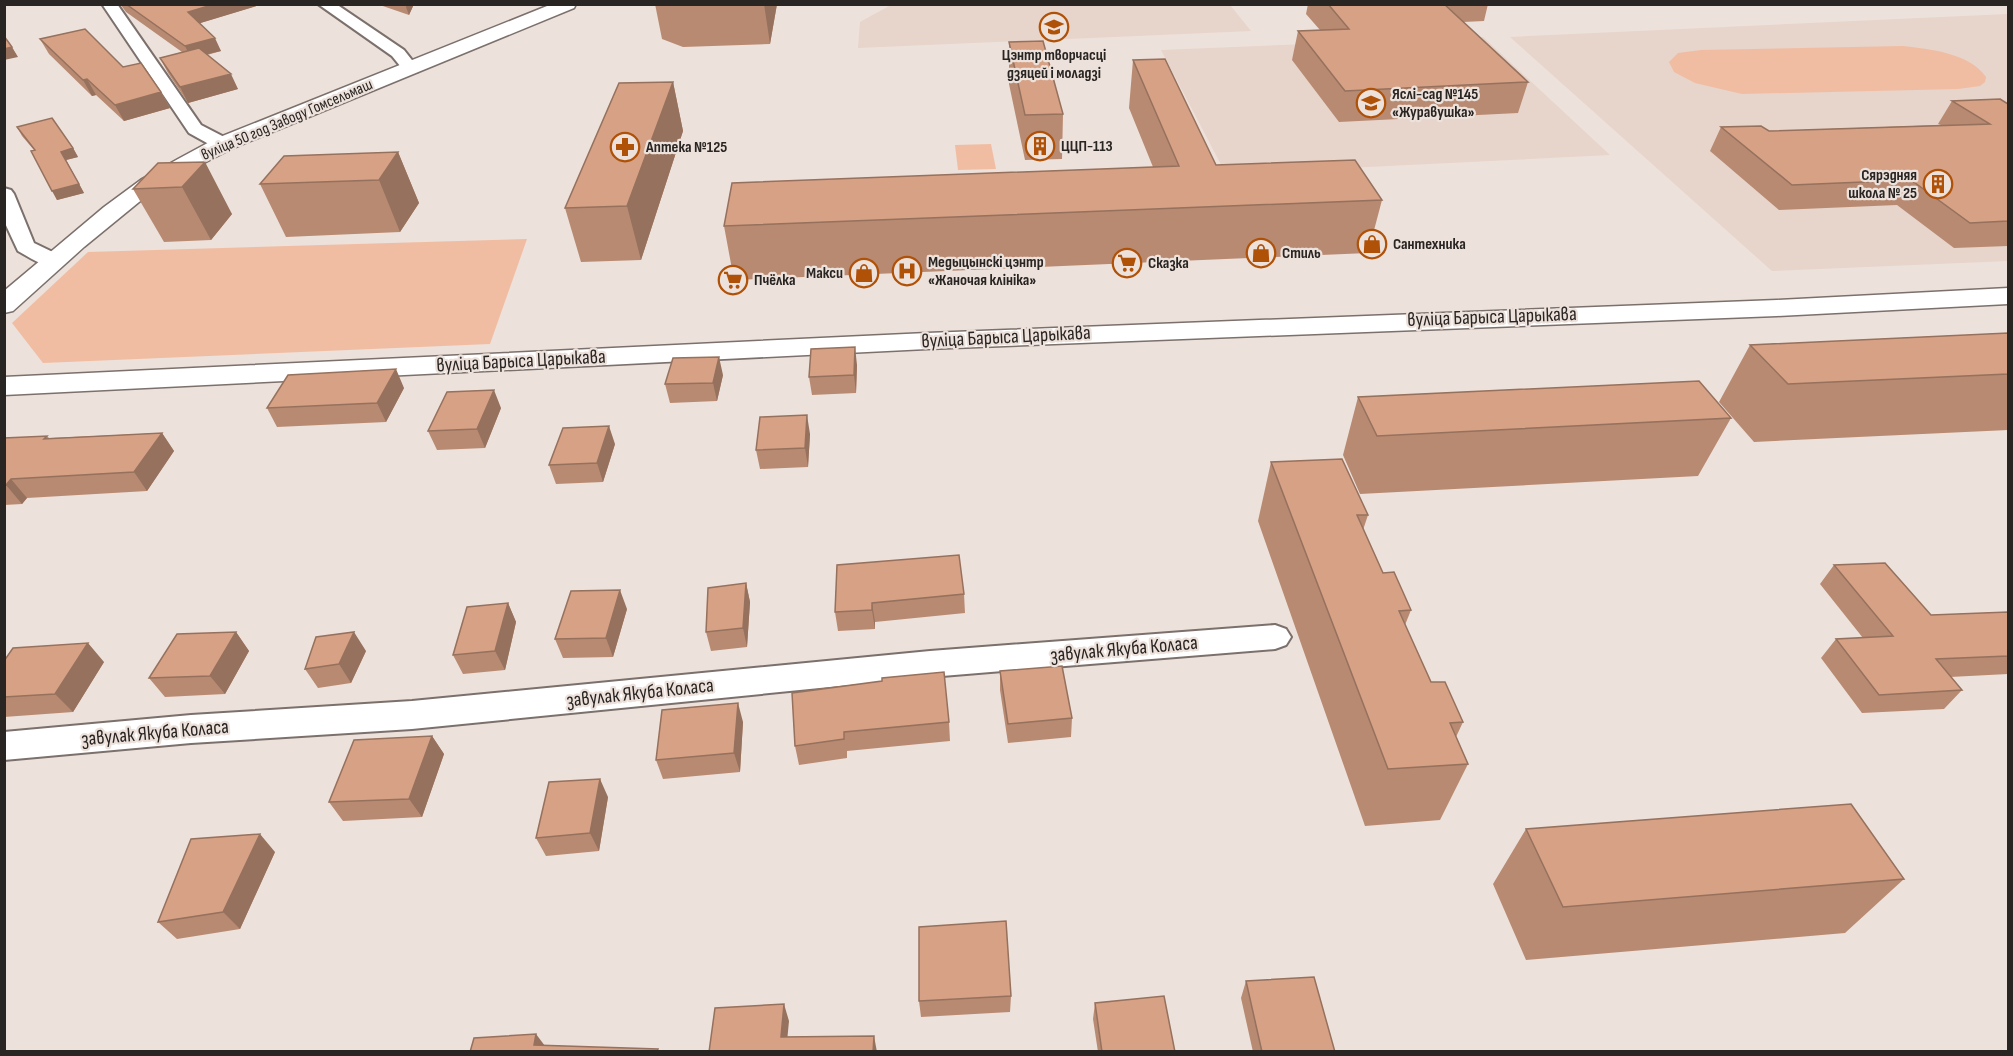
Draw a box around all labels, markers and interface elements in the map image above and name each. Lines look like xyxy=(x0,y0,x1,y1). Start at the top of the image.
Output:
school or university icon: Цэнтр творчасці дзяцей і моладзі xyxy=(1038,11,1070,43)
place label: Цэнтр творчасці дзяцей і моладзі xyxy=(1002,46,1106,83)
street label: вуліца 50 год Заводу Гомсельмаш xyxy=(198,75,376,165)
place label: Яслі-сад №145 «Журавушка» xyxy=(1392,85,1478,122)
school or university icon: Яслі-сад №145 «Журавушка» xyxy=(1355,87,1387,119)
building icon: ЦЦП-113 xyxy=(1024,130,1056,162)
pharmacy icon: Аптека №125 xyxy=(609,131,641,163)
place label: ЦЦП-113 xyxy=(1061,137,1113,156)
place label: Аптека №125 xyxy=(645,138,727,157)
place label: Сярэдняя школа № 25 xyxy=(1848,166,1917,203)
building icon: Сярэдняя школа № 25 xyxy=(1922,168,1954,200)
shop icon: Сантехника xyxy=(1356,228,1388,260)
place label: Сантехника xyxy=(1393,235,1466,254)
shop icon: Стиль xyxy=(1245,237,1277,269)
place label: Стиль xyxy=(1282,244,1321,263)
supermarket icon: Сказка xyxy=(1111,247,1143,279)
place label: Медыцынскі цэнтр «Жаночая клініка» xyxy=(928,253,1044,290)
place label: Сказка xyxy=(1148,254,1189,273)
hospital icon: Медыцынскі цэнтр «Жаночая клініка» xyxy=(891,255,923,287)
shop icon: Макси xyxy=(848,257,880,289)
supermarket icon: Пчёлка xyxy=(717,264,749,296)
place label: Макси xyxy=(806,264,843,283)
place label: Пчёлка xyxy=(754,271,796,290)
street label: вуліца Барыса Царыкава xyxy=(1407,302,1577,332)
street label: вуліца Барыса Царыкава xyxy=(921,321,1091,353)
street label: вуліца Барыса Царыкава xyxy=(436,345,606,377)
street label: завулак Якуба Коласа xyxy=(1049,631,1199,667)
street label: завулак Якуба Коласа xyxy=(565,673,715,713)
street label: завулак Якуба Коласа xyxy=(80,715,230,751)

